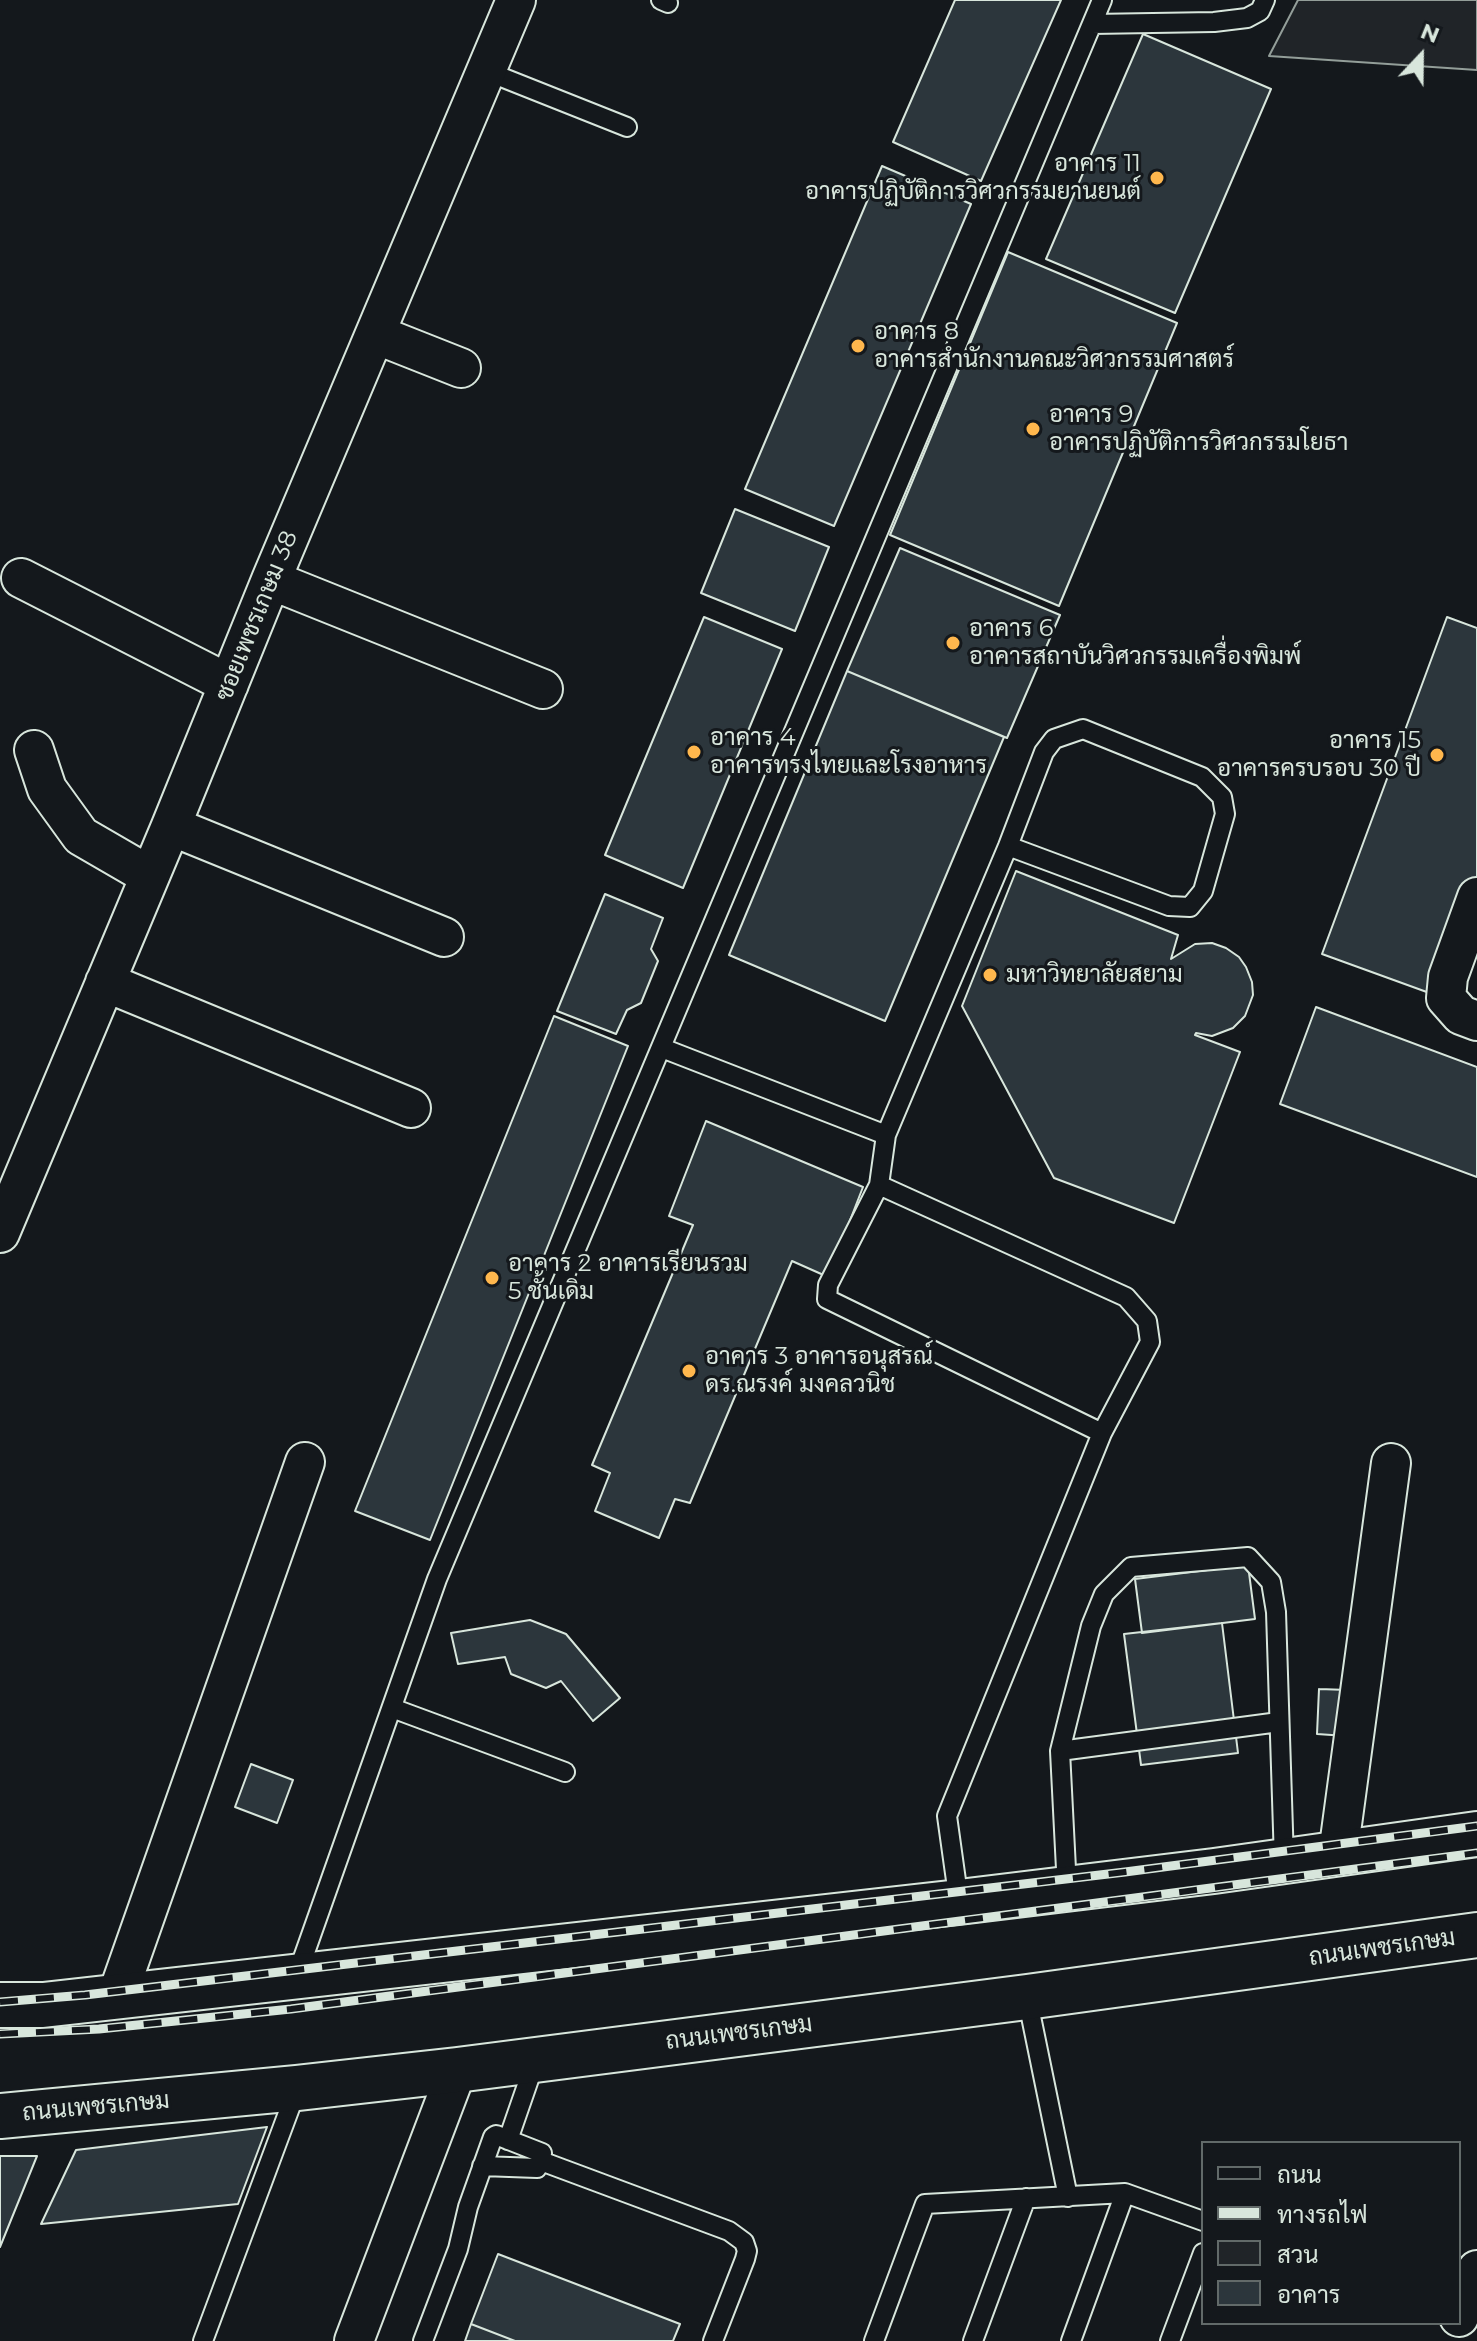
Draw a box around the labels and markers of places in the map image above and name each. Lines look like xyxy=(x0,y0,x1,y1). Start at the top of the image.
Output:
place label: อาคาร 11 อาคารปฏิบัติการวิศวกรรมยานยนต์ xyxy=(805,150,1141,206)
marker: อาคาร 11 อาคารปฏิบัติการวิศวกรรมยานยนต์ xyxy=(1148,169,1166,187)
place label: อาคาร 8 อาคารสำนักงานคณะวิศวกรรมศาสตร์ xyxy=(874,318,1234,374)
marker: อาคาร 8 อาคารสำนักงานคณะวิศวกรรมศาสตร์ xyxy=(849,337,867,355)
place label: อาคาร 9 อาคารปฏิบัติการวิศวกรรมโยธา xyxy=(1049,401,1348,457)
marker: อาคาร 9 อาคารปฏิบัติการวิศวกรรมโยธา xyxy=(1024,420,1042,438)
place label: อาคาร 6 อาคารสถาบันวิศวกรรมเครื่องพิมพ์ xyxy=(969,615,1301,671)
marker: อาคาร 6 อาคารสถาบันวิศวกรรมเครื่องพิมพ์ xyxy=(944,634,962,652)
place label: อาคาร 4 อาคารทรงไทยและโรงอาหาร xyxy=(710,724,987,780)
place label: อาคาร 15 อาคารครบรอบ 30 ปี xyxy=(1217,727,1421,783)
marker: อาคาร 4 อาคารทรงไทยและโรงอาหาร xyxy=(685,743,703,761)
marker: อาคาร 15 อาคารครบรอบ 30 ปี xyxy=(1428,746,1446,764)
place label: มหาวิทยาลัยสยาม xyxy=(1006,961,1183,989)
marker: มหาวิทยาลัยสยาม xyxy=(981,966,999,984)
place label: อาคาร 2 อาคารเรียนรวม 5 ชั้นเดิม xyxy=(508,1250,748,1306)
marker: อาคาร 2 อาคารเรียนรวม 5 ชั้นเดิม xyxy=(483,1269,501,1287)
place label: อาคาร 3 อาคารอนุสรณ์ ดร.ณรงค์ มงคลวนิช xyxy=(705,1343,933,1399)
marker: อาคาร 3 อาคารอนุสรณ์ ดร.ณรงค์ มงคลวนิช xyxy=(680,1362,698,1380)

